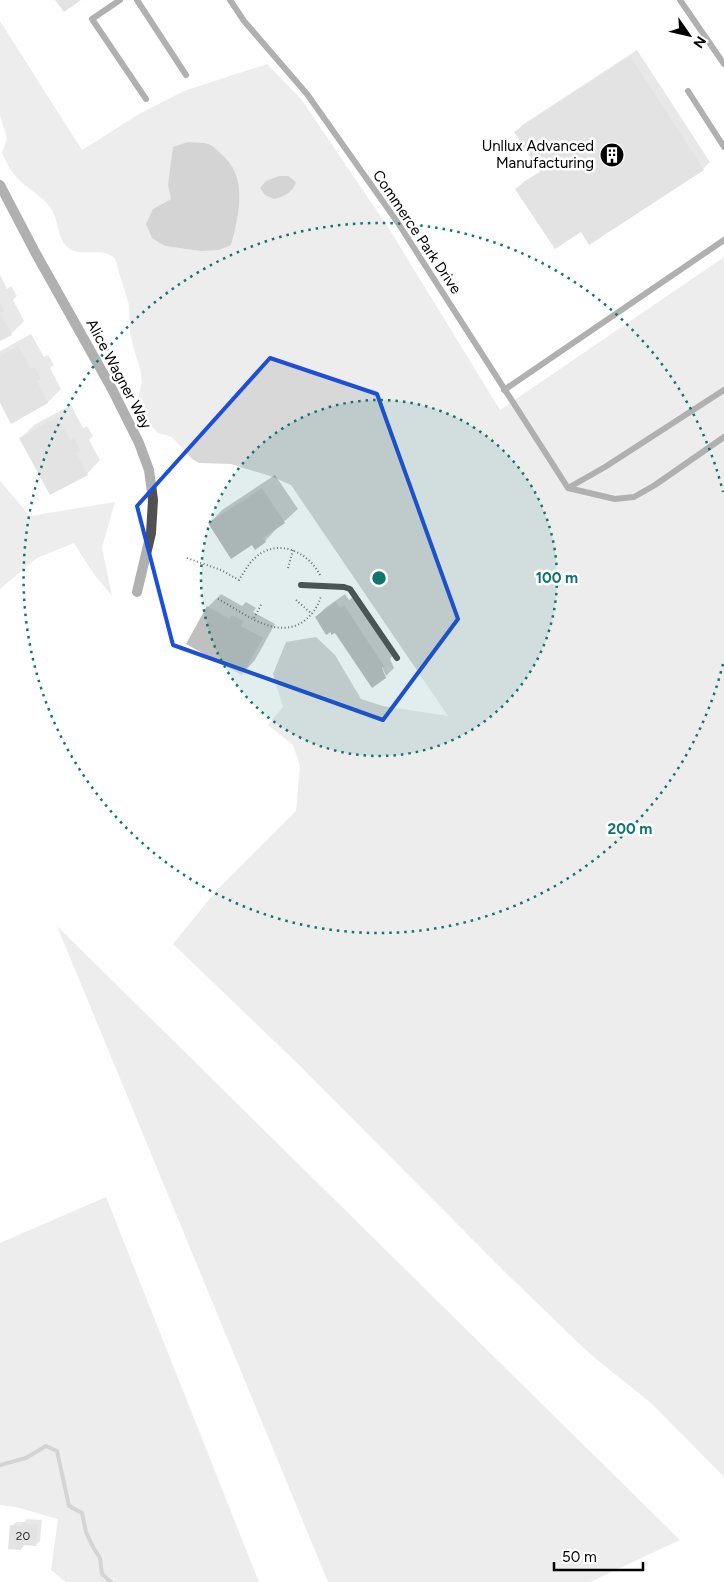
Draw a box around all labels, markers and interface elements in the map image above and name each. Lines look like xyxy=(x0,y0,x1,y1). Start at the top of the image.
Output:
north arrow xyxy=(664,10,714,60)
text: N xyxy=(689,33,709,51)
place label: Unllux Advanced Manufacturing xyxy=(482,137,594,172)
building icon: Unllux Advanced Manufacturing xyxy=(599,142,625,168)
street label: Commerce Park Drive xyxy=(369,167,465,297)
street label: Alice Wagner Way xyxy=(82,316,156,432)
centre of rings xyxy=(370,569,388,587)
text: 100 m xyxy=(536,569,578,587)
text: 200 m xyxy=(608,820,652,838)
house number: 20 xyxy=(16,1529,31,1543)
scale bar xyxy=(554,1540,643,1572)
text: 50 m xyxy=(562,1548,597,1566)

